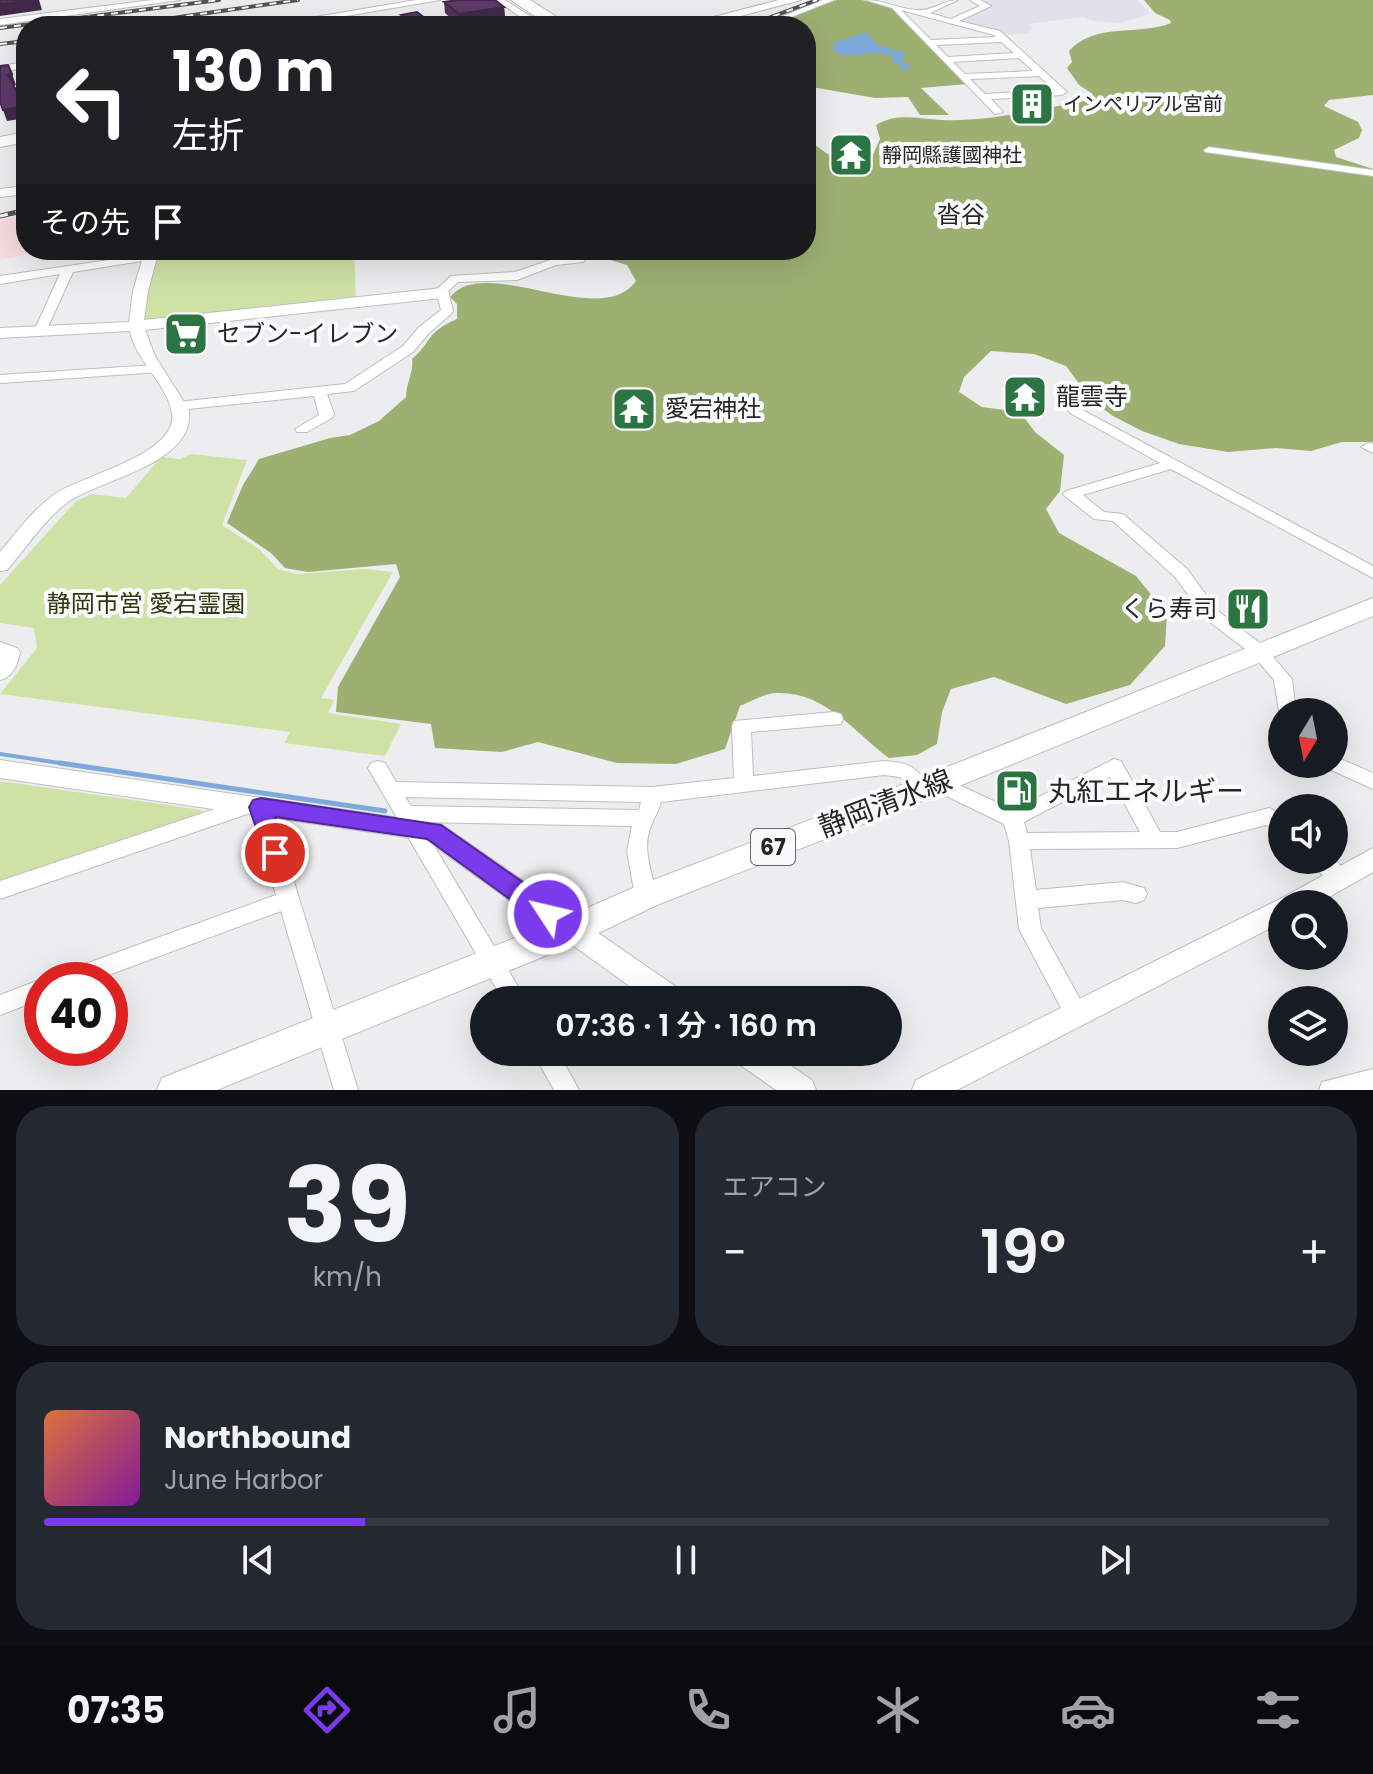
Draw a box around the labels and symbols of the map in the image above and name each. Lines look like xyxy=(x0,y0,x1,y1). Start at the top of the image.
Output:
building icon: インペリアル宮前 xyxy=(1008,80,1056,128)
place label: インペリアル宮前 xyxy=(1063,90,1223,118)
temple icon: 靜岡縣護國神社 xyxy=(827,131,875,179)
place label: 靜岡縣護國神社 xyxy=(882,141,1022,169)
district label: 沓谷 xyxy=(937,198,985,231)
supermarket icon: セブン-イレブン xyxy=(162,310,210,358)
place label: セブン-イレブン xyxy=(217,317,398,350)
temple icon: 龍雲寺 xyxy=(1001,373,1049,421)
place label: 龍雲寺 xyxy=(1056,380,1128,413)
temple icon: 愛宕神社 xyxy=(610,385,658,433)
place label: 愛宕神社 xyxy=(665,392,761,425)
restaurant icon: くら寿司 xyxy=(1224,585,1272,633)
park label: 静岡市営 愛宕霊園 xyxy=(47,587,245,620)
place label: くら寿司 xyxy=(1121,592,1217,625)
north arrow xyxy=(1268,698,1348,778)
street label: 静岡清水線 xyxy=(813,760,958,847)
fuel station icon: 丸紅エネルギー xyxy=(993,767,1041,815)
place label: 丸紅エネルギー xyxy=(1048,772,1244,811)
pin xyxy=(241,819,309,887)
road number: 67 xyxy=(751,829,795,865)
position arrow xyxy=(506,872,590,956)
speed limit sign: 40 xyxy=(24,962,128,1066)

